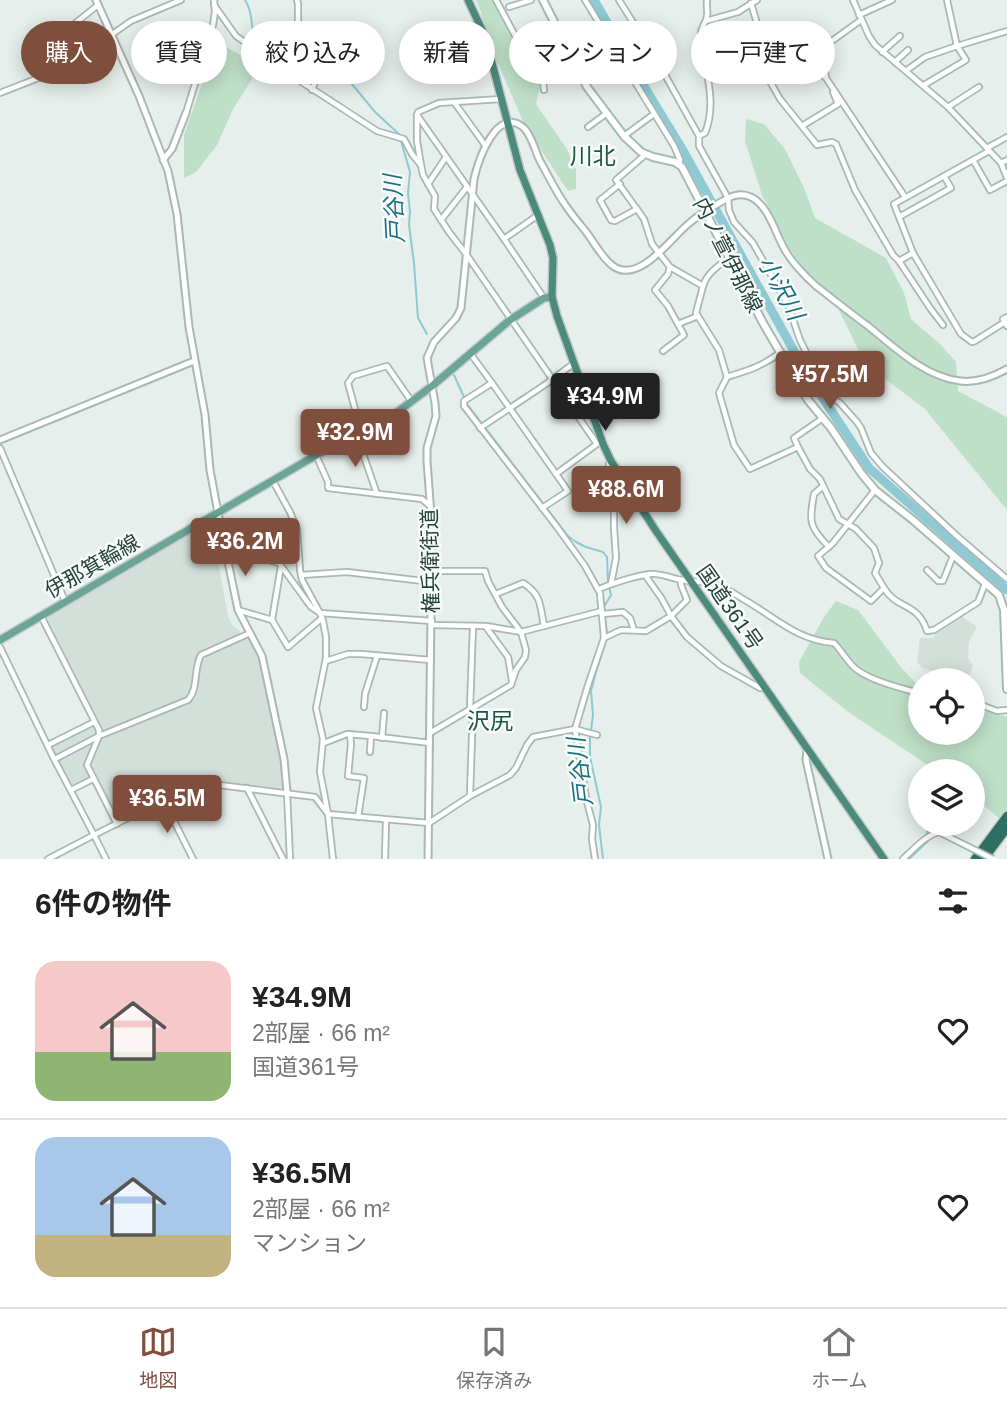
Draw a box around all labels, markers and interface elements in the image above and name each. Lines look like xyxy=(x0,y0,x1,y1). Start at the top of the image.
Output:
chip: 購入 xyxy=(21,21,117,84)
chip: 賃貸 xyxy=(131,21,227,84)
chip: 絞り込み xyxy=(241,21,385,84)
chip: 新着 xyxy=(399,21,495,84)
chip: マンション xyxy=(509,21,677,84)
chip: 一戸建て xyxy=(691,21,835,84)
district label: 川北 xyxy=(570,143,616,169)
water label: 戸谷川 xyxy=(379,171,409,244)
street label: 内ノ萱伊那線 xyxy=(689,194,767,316)
water label: 小沢川 xyxy=(753,252,811,327)
pin: ¥57.5M xyxy=(773,352,887,411)
text: ¥57.5M xyxy=(792,361,868,387)
pin: ¥34.9M xyxy=(548,374,662,433)
text: ¥34.9M xyxy=(567,383,643,409)
pin: ¥32.9M xyxy=(298,410,412,469)
text: ¥32.9M xyxy=(317,419,393,445)
pin: ¥88.6M xyxy=(569,466,683,526)
text: ¥88.6M xyxy=(588,476,664,502)
street label: 権兵衛街道 xyxy=(418,508,442,614)
pin: ¥36.2M xyxy=(188,518,302,578)
text: ¥36.2M xyxy=(207,528,283,554)
street label: 伊那箕輪線 xyxy=(41,530,143,602)
street label: 国道361号 xyxy=(692,560,768,654)
map controls xyxy=(908,668,985,836)
button: locate xyxy=(908,668,985,745)
district label: 沢尻 xyxy=(467,708,513,734)
water label: 戸谷川 xyxy=(563,733,597,808)
button: layers xyxy=(908,759,985,836)
pin: ¥36.5M xyxy=(110,776,224,835)
text: ¥36.5M xyxy=(129,785,205,811)
icon: filters xyxy=(934,882,972,920)
text: 6件の物件 xyxy=(35,887,172,920)
text: ¥34.9M xyxy=(252,980,352,1013)
icon: home xyxy=(91,989,175,1073)
icon: heart xyxy=(934,1012,972,1050)
text: 2部屋 · 66 m² xyxy=(252,1020,390,1046)
text: 国道361号 xyxy=(252,1054,359,1080)
text: ¥36.5M xyxy=(252,1156,352,1189)
icon: home xyxy=(91,1165,175,1249)
icon: heart xyxy=(934,1188,972,1226)
text: 2部屋 · 66 m² xyxy=(252,1196,390,1222)
text: マンション xyxy=(252,1230,367,1256)
tab: 地図 xyxy=(139,1323,177,1392)
tab: 保存済み xyxy=(456,1323,532,1392)
tab: ホーム xyxy=(811,1323,868,1392)

